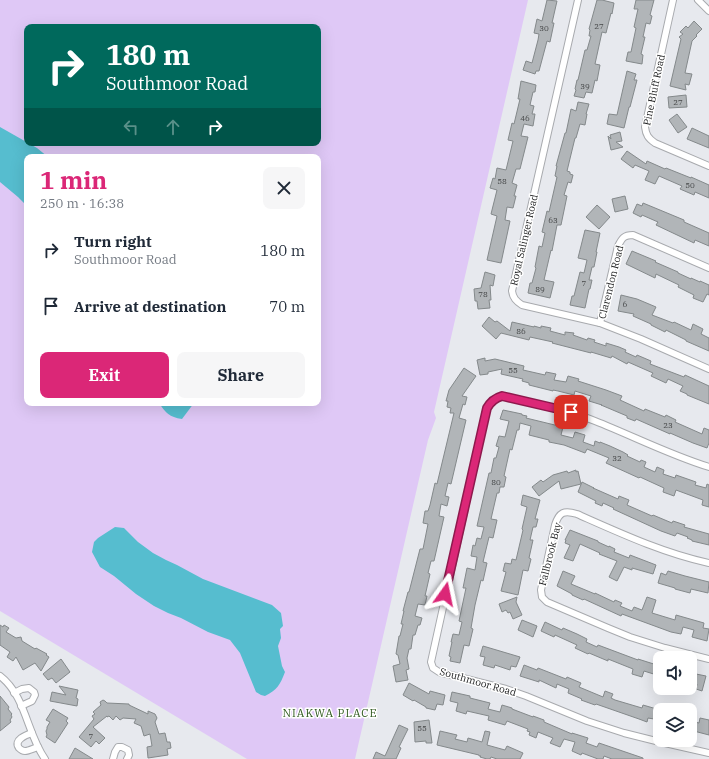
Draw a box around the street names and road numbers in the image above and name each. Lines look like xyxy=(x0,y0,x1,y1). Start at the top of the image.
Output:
street label: Pine Bluff Road xyxy=(640,53,668,127)
street label: Royal Salinger Road xyxy=(507,193,541,287)
street label: Clarendon Road xyxy=(596,244,626,320)
street label: Fallbrook Bay xyxy=(536,520,564,587)
street label: Southmoor Road xyxy=(438,665,518,699)

